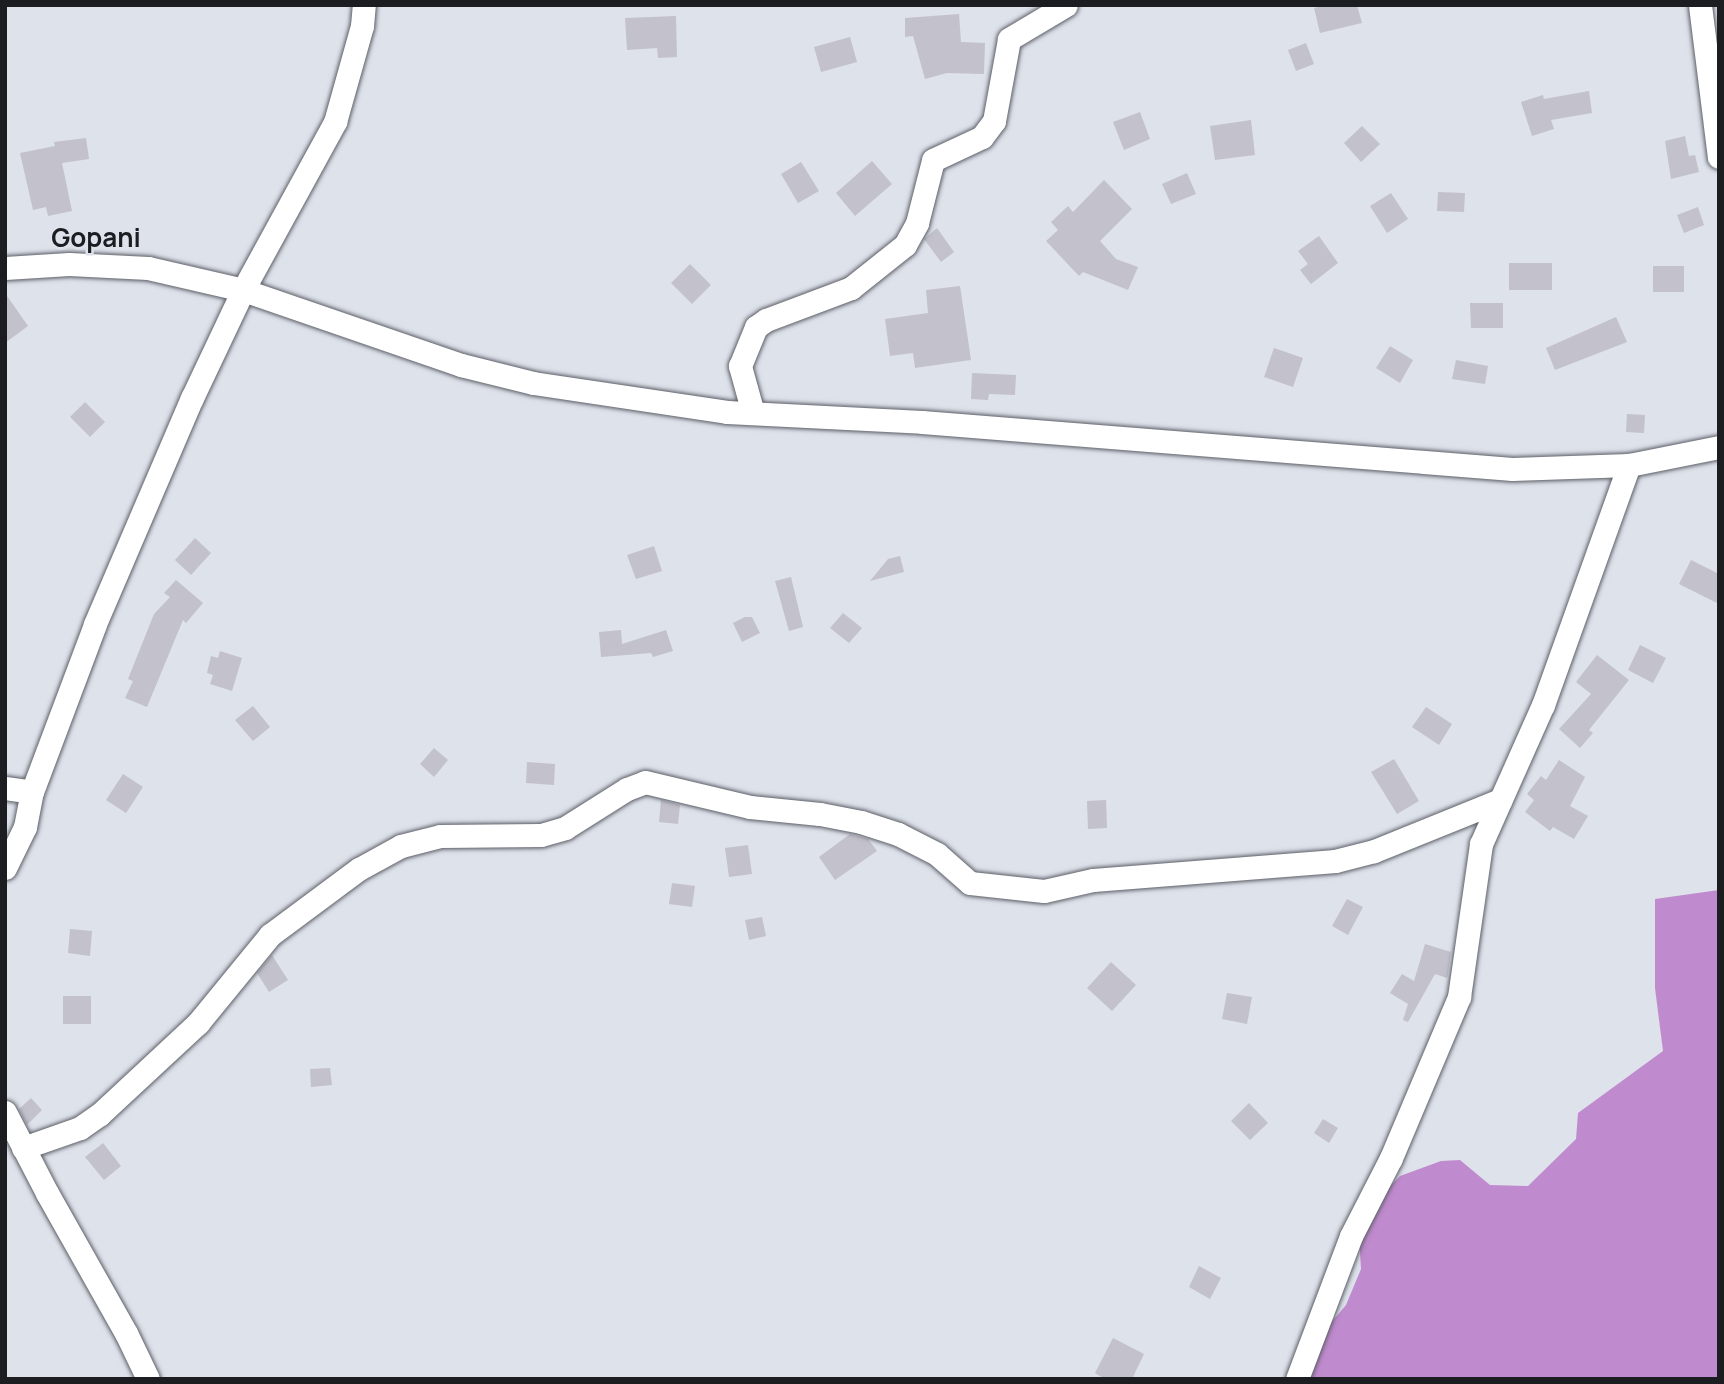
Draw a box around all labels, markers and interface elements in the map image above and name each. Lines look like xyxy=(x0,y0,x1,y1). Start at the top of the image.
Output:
district label: Gopani xyxy=(51,222,141,254)

